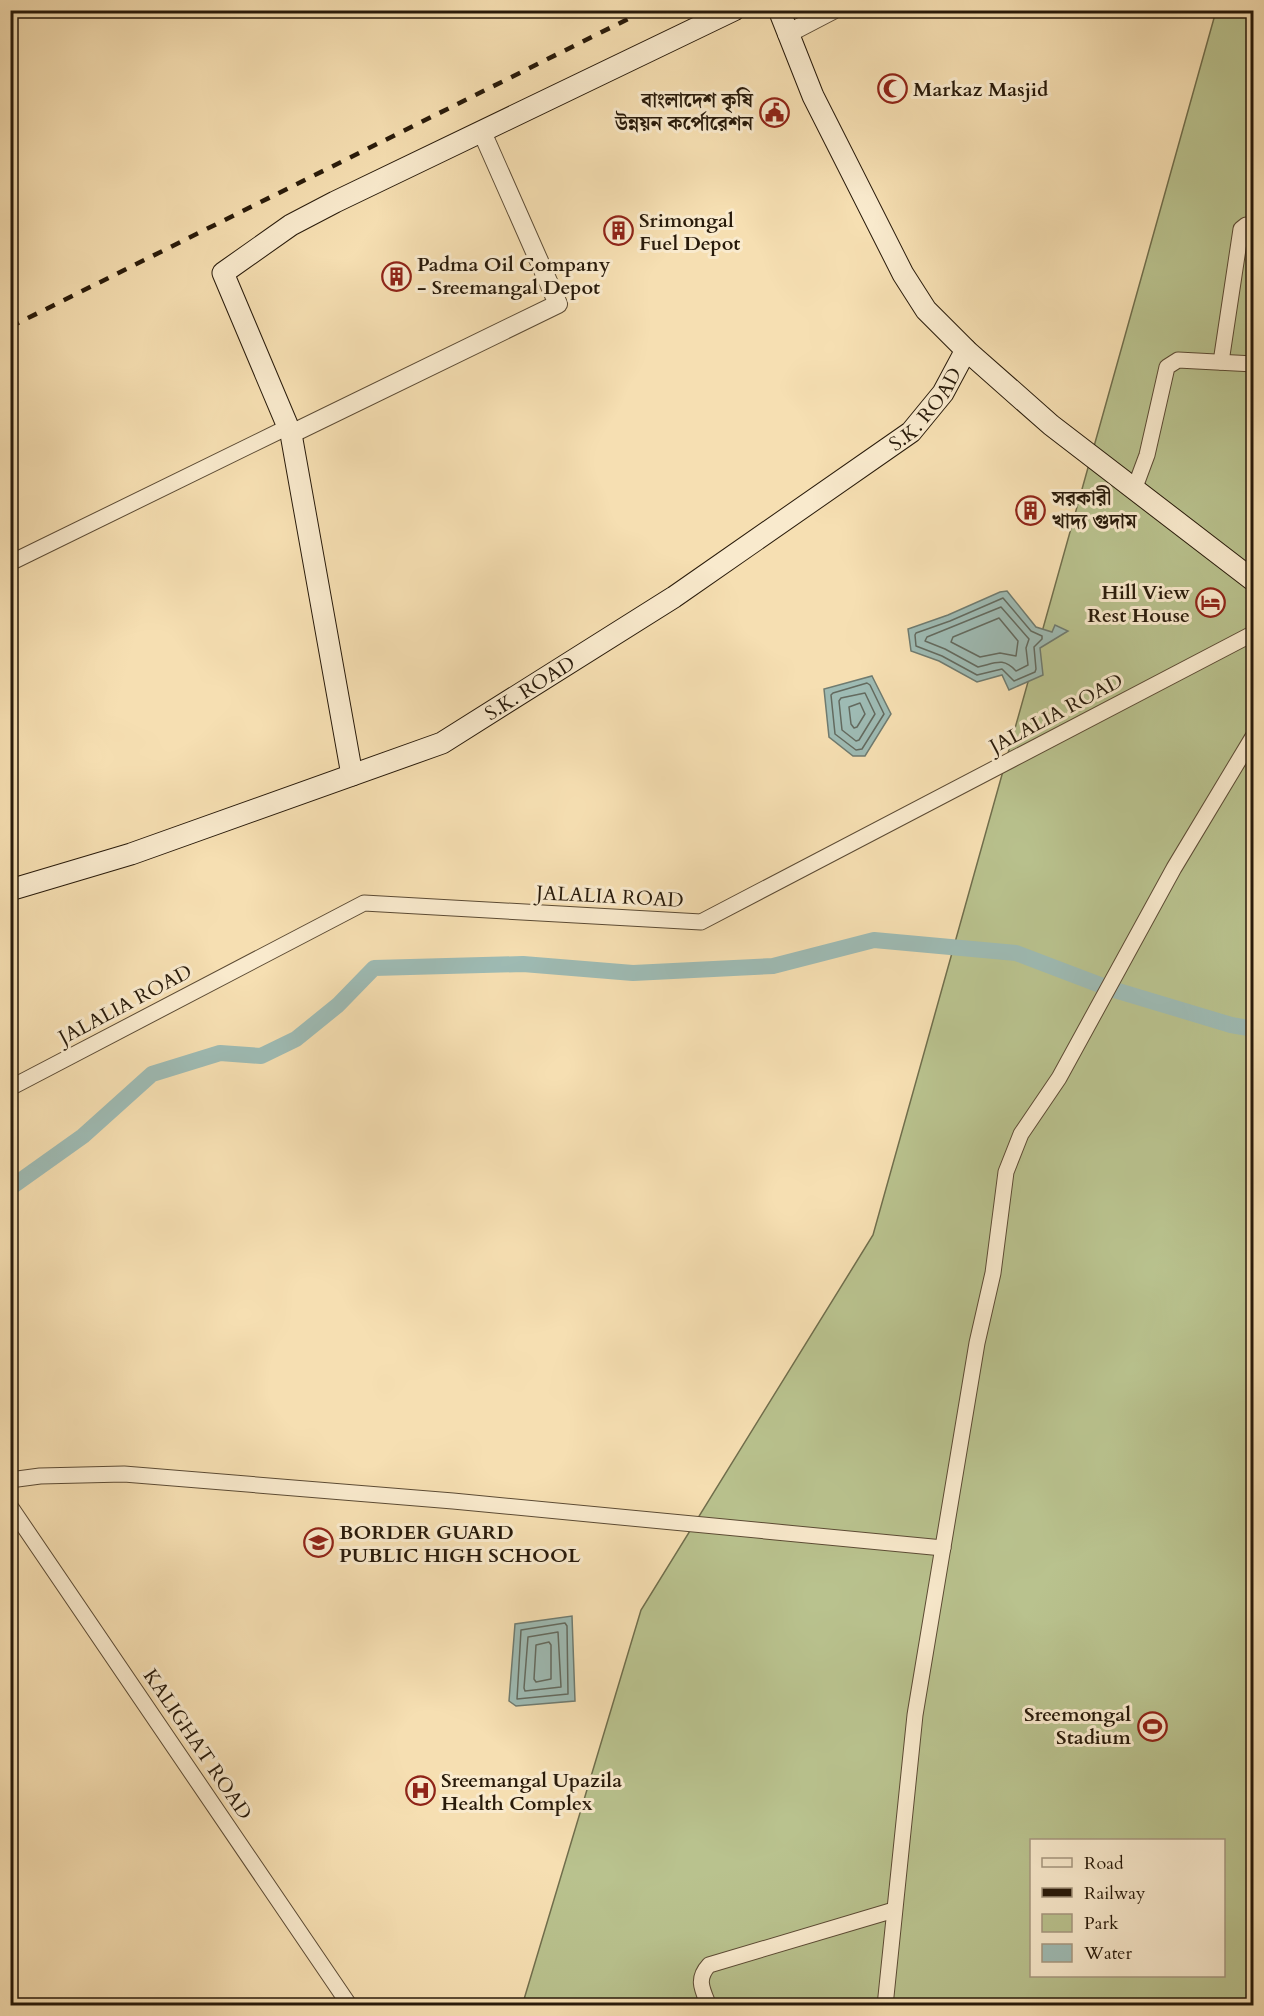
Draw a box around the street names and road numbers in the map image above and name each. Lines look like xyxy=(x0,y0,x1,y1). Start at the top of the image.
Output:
street label: S.K. ROAD xyxy=(884,363,968,457)
street label: S.K. ROAD xyxy=(480,650,580,727)
street label: JALALIA ROAD xyxy=(982,667,1128,761)
street label: JALALIA ROAD xyxy=(533,879,684,914)
street label: JALALIA ROAD xyxy=(51,958,197,1052)
street label: KALIGHAT ROAD xyxy=(137,1664,258,1825)

